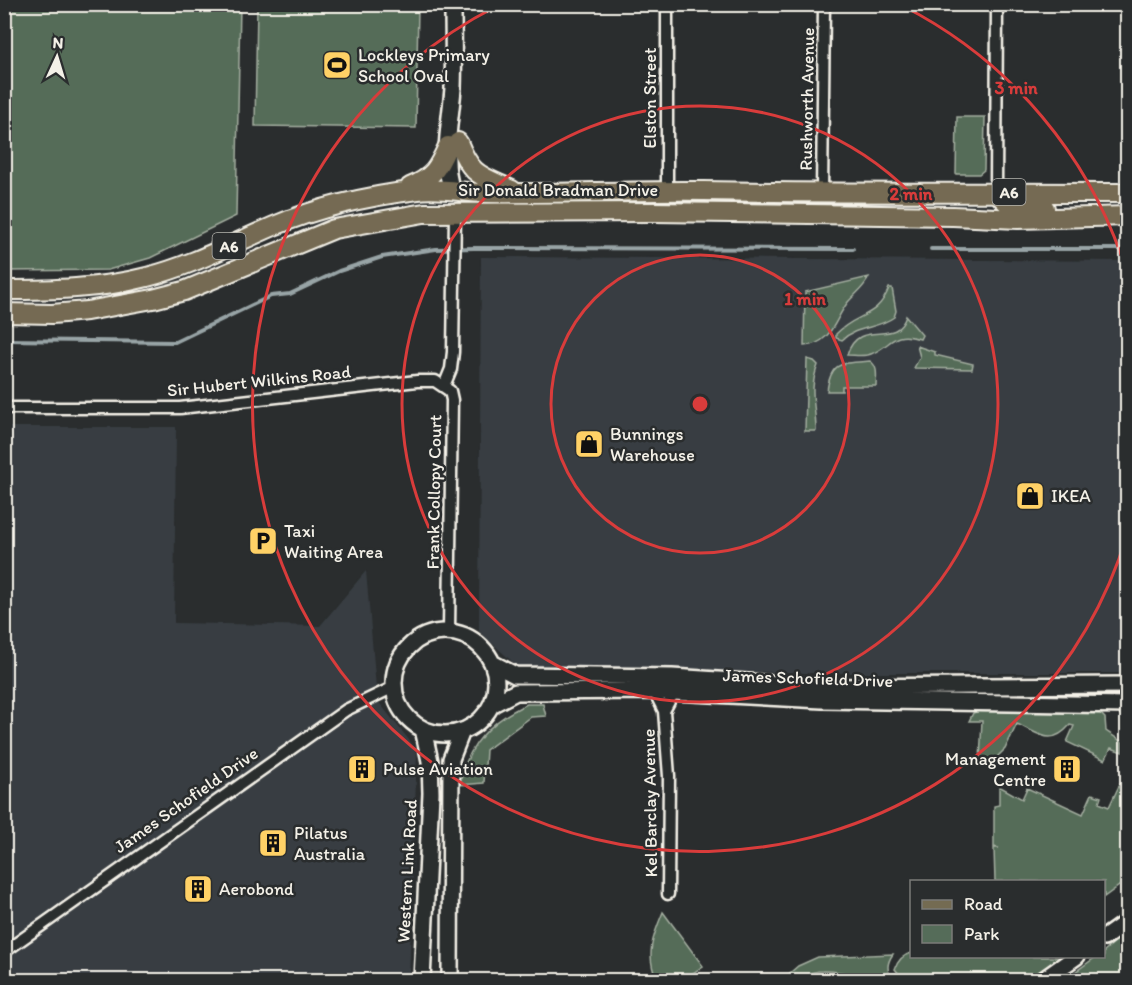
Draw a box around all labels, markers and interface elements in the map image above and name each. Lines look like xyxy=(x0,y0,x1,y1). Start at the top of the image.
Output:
north arrow xyxy=(27,27,87,87)
street label: Rushworth Avenue xyxy=(795,27,819,171)
text: N xyxy=(52,33,64,52)
place label: Lockleys Primary School Oval xyxy=(358,44,490,87)
street label: Elston Street xyxy=(639,47,661,149)
sports icon: Lockleys Primary School Oval xyxy=(321,49,353,81)
text: 3 min xyxy=(994,77,1038,99)
street label: Sir Donald Bradman Drive xyxy=(458,179,658,201)
road number: A6 xyxy=(992,179,1026,205)
text: 2 min xyxy=(890,183,933,205)
road number: A6 xyxy=(212,233,246,259)
text: 1 min xyxy=(784,288,826,310)
street label: Sir Hubert Wilkins Road xyxy=(166,360,352,402)
centre of rings xyxy=(690,394,710,414)
street label: Frank Collopy Court xyxy=(422,414,446,570)
place label: Bunnings Warehouse xyxy=(610,423,695,466)
shop icon: Bunnings Warehouse xyxy=(573,428,605,460)
shop icon: IKEA xyxy=(1014,480,1046,512)
place label: IKEA xyxy=(1051,485,1091,507)
place label: Taxi Waiting Area xyxy=(284,520,383,563)
parking icon: Taxi Waiting Area xyxy=(247,525,279,557)
street label: James Schofield Drive xyxy=(722,664,894,692)
street label: Kel Barclay Avenue xyxy=(638,728,662,878)
street label: James Schofield Drive xyxy=(110,742,262,858)
place label: Management Centre xyxy=(945,748,1046,791)
building icon: Pulse Aviation xyxy=(346,753,378,785)
building icon: Management Centre xyxy=(1051,753,1083,785)
place label: Pulse Aviation xyxy=(383,758,493,780)
street label: Western Link Road xyxy=(392,799,422,943)
place label: Pilatus Australia xyxy=(294,822,366,865)
building icon: Pilatus Australia xyxy=(257,827,289,859)
building icon: Aerobond xyxy=(182,873,214,905)
place label: Aerobond xyxy=(219,878,294,900)
legend xyxy=(910,880,1105,958)
text: Road xyxy=(964,893,1003,915)
text: Park xyxy=(964,923,999,945)

